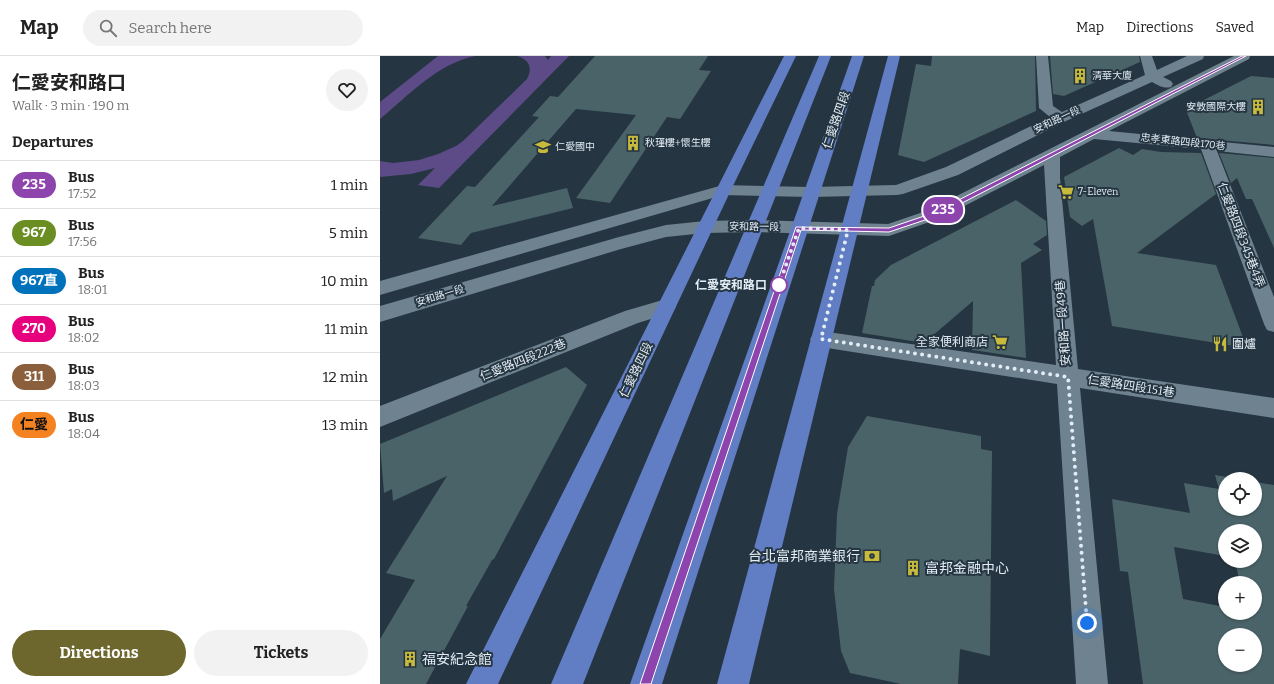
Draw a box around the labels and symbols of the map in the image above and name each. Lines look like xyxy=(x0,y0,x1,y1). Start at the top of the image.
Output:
building icon: 清華大廈 xyxy=(1071,67,1089,85)
place label: 清華大廈 xyxy=(1092,70,1132,82)
street label: 仁愛路四段 xyxy=(820,89,852,151)
building icon: 安敦國際大樓 xyxy=(1249,98,1267,116)
place label: 安敦國際大樓 xyxy=(1186,101,1246,113)
street label: 安和路一段 xyxy=(1032,104,1082,136)
street label: 忠孝東路四段170巷 xyxy=(1140,132,1226,152)
building icon: 秋瑾樓+懷生樓 xyxy=(624,134,642,152)
place label: 秋瑾樓+懷生樓 xyxy=(645,137,711,149)
school or university icon: 仁愛國中 xyxy=(534,138,552,156)
place label: 仁愛國中 xyxy=(555,141,595,153)
street label: 仁愛路四段345巷4弄 xyxy=(1215,181,1267,289)
supermarket icon: 7-Eleven xyxy=(1057,183,1075,201)
place label: 7-Eleven xyxy=(1078,186,1119,198)
line badge: 235 xyxy=(920,197,966,223)
street label: 安和路一段 xyxy=(729,221,779,233)
marker: 仁愛安和路口 xyxy=(770,276,788,294)
place label: 仁愛安和路口 xyxy=(695,278,767,292)
street label: 安和路一段49巷 xyxy=(1053,280,1073,366)
street label: 安和路一段 xyxy=(414,283,466,309)
supermarket icon: 全家便利商店 xyxy=(991,333,1009,351)
place label: 全家便利商店 xyxy=(916,335,988,349)
restaurant icon: 圍爐 xyxy=(1211,335,1229,353)
street label: 仁愛路四段222巷 xyxy=(478,336,568,384)
place label: 圍爐 xyxy=(1232,337,1256,351)
street label: 仁愛路四段 xyxy=(617,340,655,400)
street label: 仁愛路四段151巷 xyxy=(1086,372,1176,400)
bank icon: 台北富邦商業銀行 xyxy=(863,547,881,565)
place label: 台北富邦商業銀行 xyxy=(748,548,860,565)
building icon: 富邦金融中心 xyxy=(904,559,922,577)
place label: 富邦金融中心 xyxy=(925,560,1009,577)
your location xyxy=(1077,613,1097,633)
building icon: 福安紀念館 xyxy=(401,650,419,668)
place label: 福安紀念館 xyxy=(422,651,492,668)

